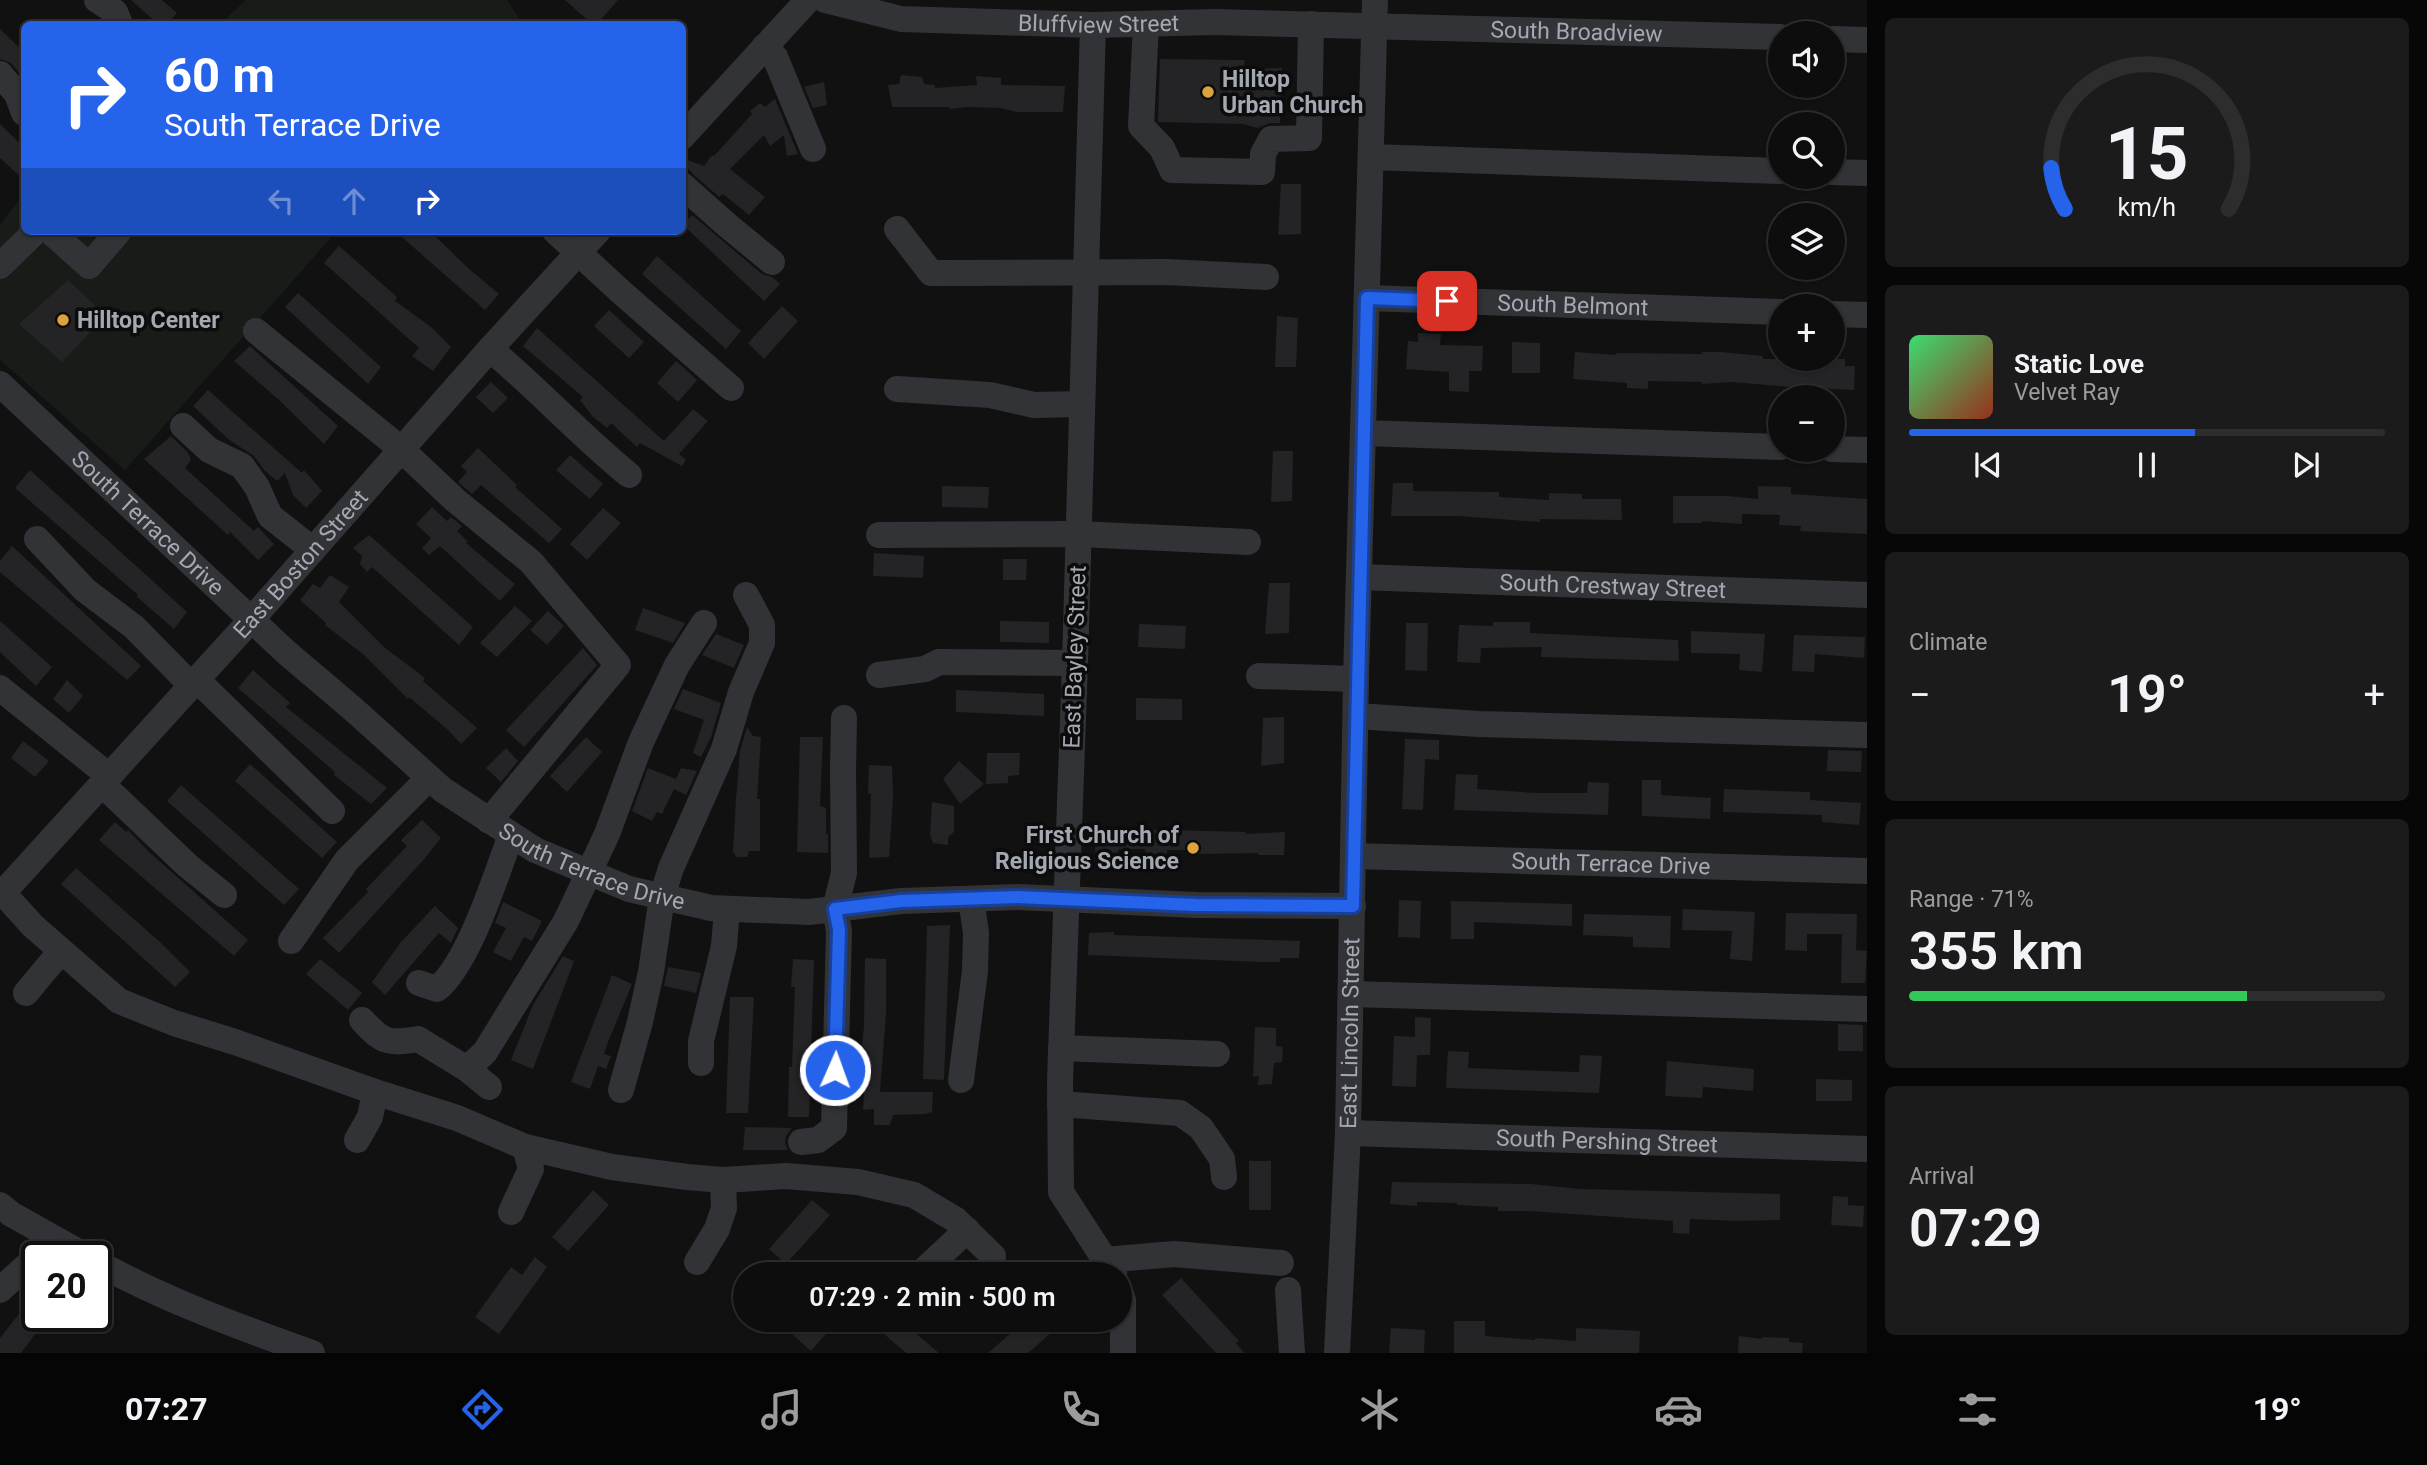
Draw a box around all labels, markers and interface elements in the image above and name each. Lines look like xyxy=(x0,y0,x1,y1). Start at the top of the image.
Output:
street label: Bluffview Street xyxy=(1018,9,1180,39)
street label: South Broadview xyxy=(1490,16,1663,47)
map controls xyxy=(1768,21,1845,462)
button: sound xyxy=(1768,21,1845,98)
text: 60 m xyxy=(164,47,275,104)
icon: right xyxy=(49,49,140,140)
place label: Hilltop Urban Church xyxy=(1222,66,1363,119)
marker: Hilltop Urban Church xyxy=(1200,84,1216,100)
text: South Terrace Drive xyxy=(164,106,441,144)
text: 15 xyxy=(2105,111,2189,197)
button: search xyxy=(1768,112,1845,189)
icon: left xyxy=(262,182,300,220)
icon: ahead xyxy=(335,182,373,220)
icon: right xyxy=(408,182,446,220)
text: km/h xyxy=(2118,192,2176,221)
button: layers xyxy=(1768,203,1845,280)
pin xyxy=(1417,271,1477,331)
icon: arrive xyxy=(1428,282,1466,320)
street label: South Belmont xyxy=(1497,289,1649,321)
button: + xyxy=(1768,294,1845,371)
place label: Hilltop Center xyxy=(77,307,220,334)
marker: Hilltop Center xyxy=(55,312,71,328)
text: Static Love xyxy=(2014,349,2144,379)
text: Velvet Ray xyxy=(2014,379,2120,406)
button: − xyxy=(1768,385,1845,462)
street label: South Terrace Drive xyxy=(66,445,230,601)
icon: previous xyxy=(1969,446,2007,484)
icon: pause xyxy=(2128,446,2166,484)
icon: next xyxy=(2287,446,2325,484)
street label: East Boston Street xyxy=(228,484,373,644)
street label: East Bayley Street xyxy=(1058,565,1092,749)
street label: South Crestway Street xyxy=(1499,568,1727,603)
text: Climate xyxy=(1909,629,1988,656)
text: 19° xyxy=(2107,664,2187,725)
text: − xyxy=(1909,673,1931,717)
text: + xyxy=(2363,673,2385,717)
street label: South Terrace Drive xyxy=(494,817,688,915)
place label: First Church of Religious Science xyxy=(995,822,1180,875)
marker: First Church of Religious Science xyxy=(1185,840,1201,856)
street label: South Terrace Drive xyxy=(1511,847,1711,880)
text: Range · 71% xyxy=(1909,886,2034,913)
text: 355 km xyxy=(1909,921,2084,982)
street label: East Lincoln Street xyxy=(1335,937,1365,1129)
position arrow xyxy=(798,1033,872,1107)
street label: South Pershing Street xyxy=(1496,1124,1718,1158)
text: Arrival xyxy=(1909,1163,1974,1190)
text: 07:29 xyxy=(1909,1198,2042,1259)
speed limit sign: 20 xyxy=(21,1241,112,1332)
text: 07:29 · 2 min · 500 m xyxy=(809,1282,1056,1312)
icon: directions xyxy=(458,1385,507,1434)
icon: music xyxy=(757,1385,806,1434)
icon: phone xyxy=(1056,1385,1105,1434)
icon: climate xyxy=(1355,1385,1404,1434)
icon: car xyxy=(1654,1385,1703,1434)
icon: filters xyxy=(1953,1385,2002,1434)
text: 07:27 xyxy=(125,1390,208,1428)
text: 19° xyxy=(2253,1390,2302,1428)

